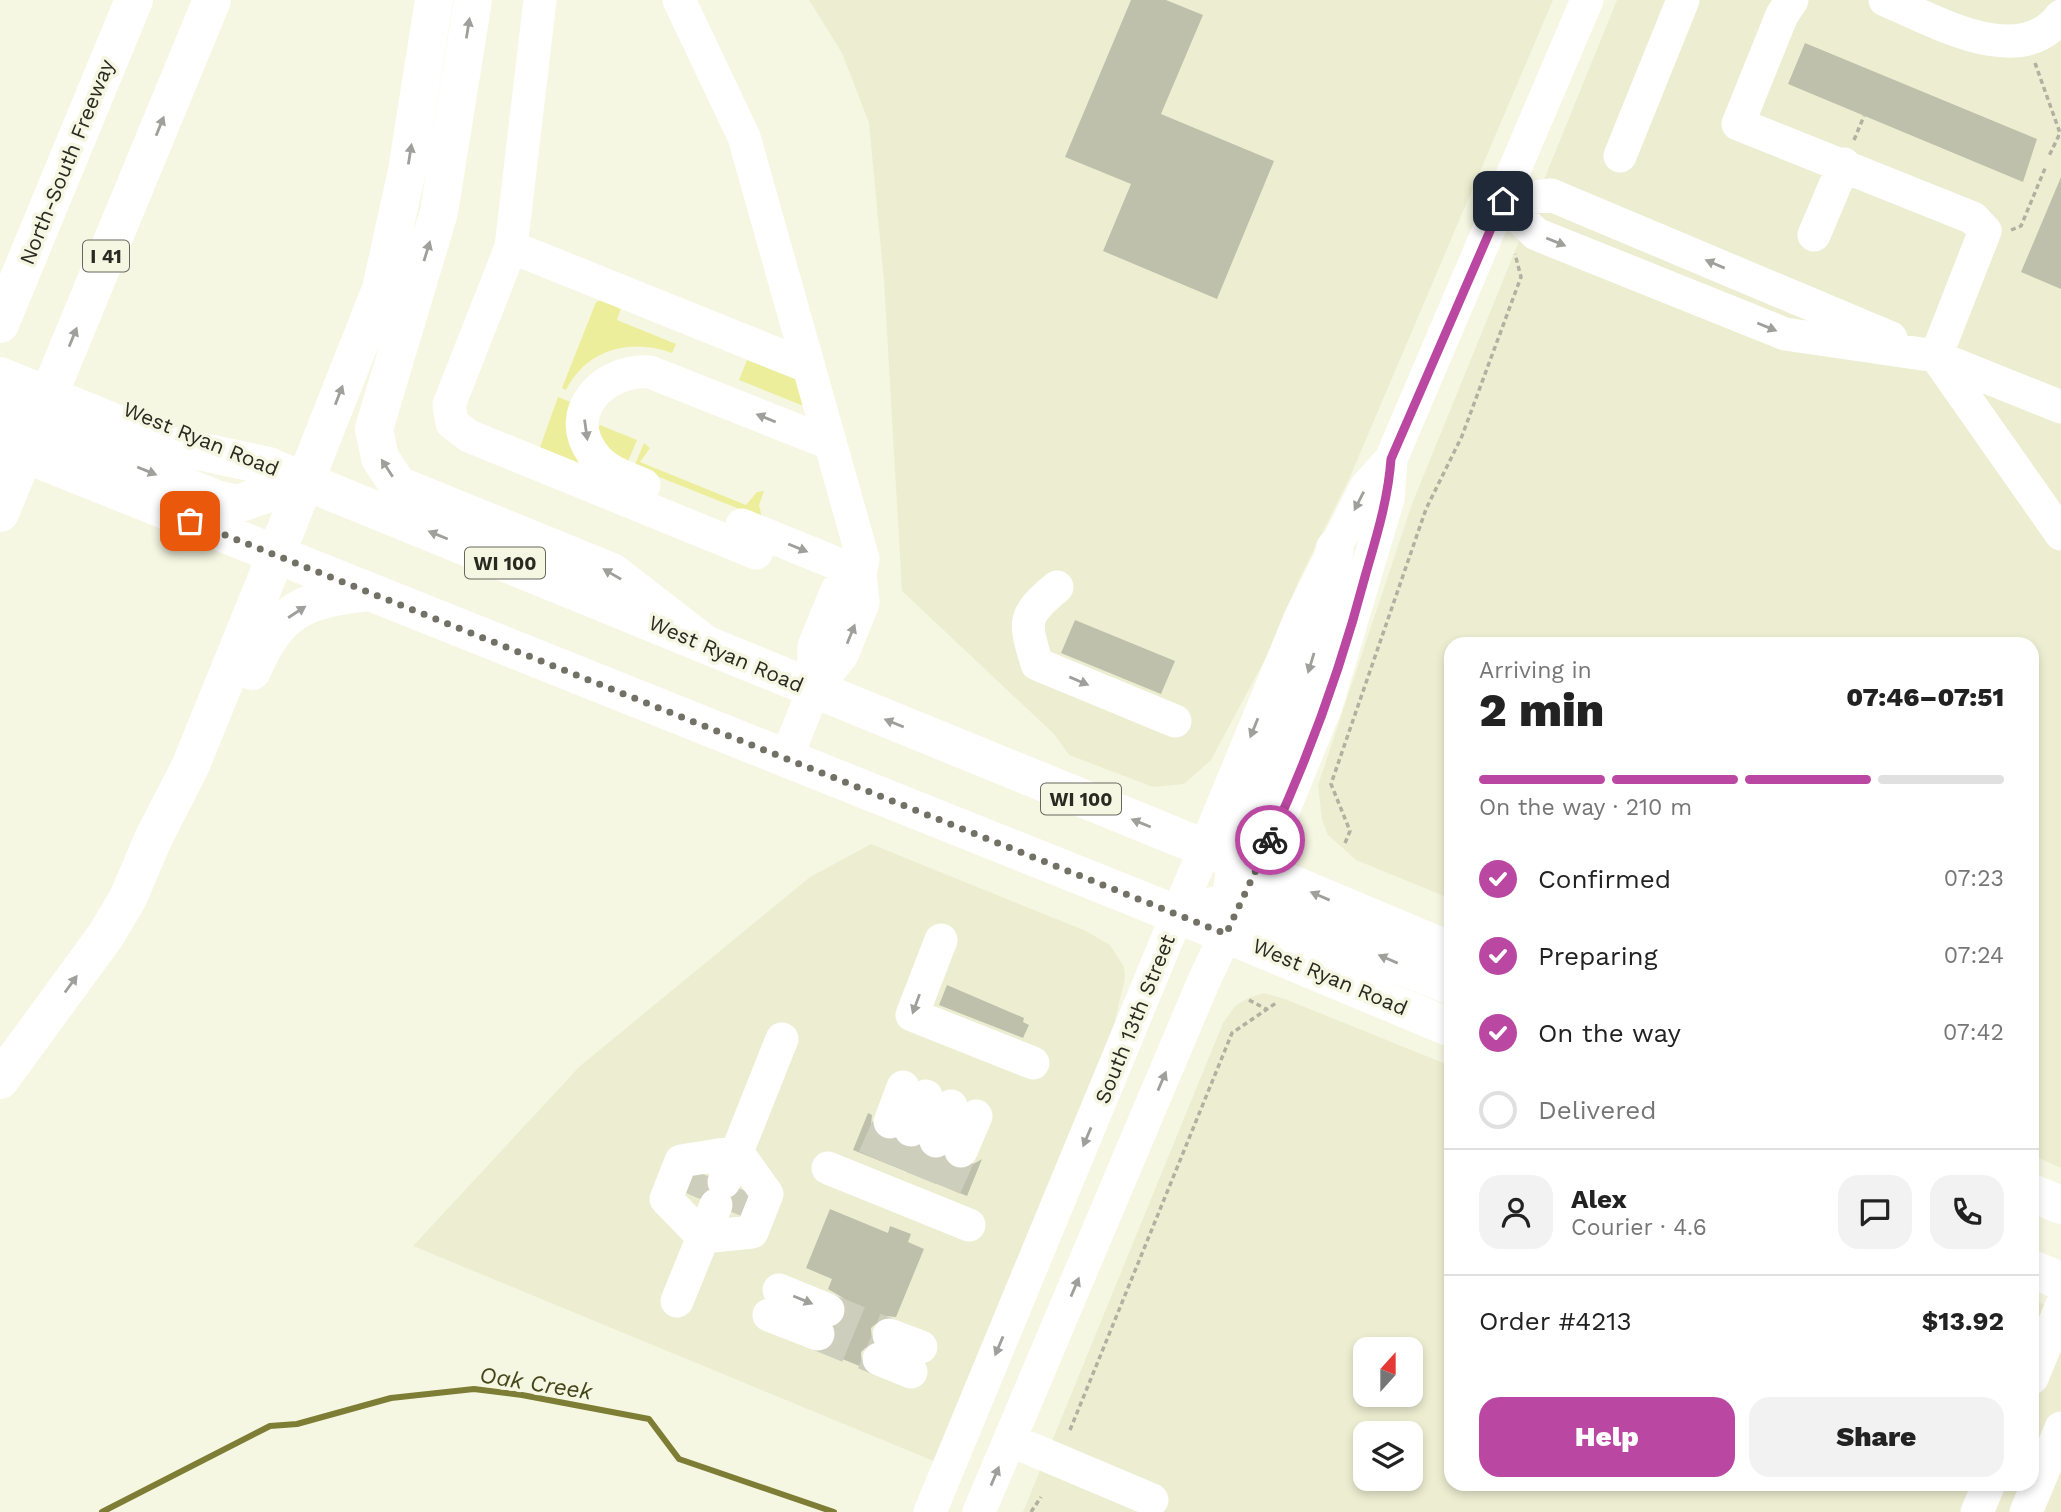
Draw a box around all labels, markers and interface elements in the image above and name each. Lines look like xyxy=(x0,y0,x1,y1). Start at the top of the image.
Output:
one-way arrow xyxy=(463,16,474,38)
street label: North-South Freeway xyxy=(14,55,119,268)
one-way arrow xyxy=(155,116,166,137)
one-way arrow xyxy=(405,143,416,165)
pin xyxy=(1473,171,1533,231)
icon: home xyxy=(1484,182,1522,220)
one-way arrow xyxy=(1545,236,1566,247)
road number: I 41 xyxy=(83,240,129,272)
one-way arrow xyxy=(423,240,433,261)
one-way arrow xyxy=(1704,258,1725,269)
one-way arrow xyxy=(1756,321,1777,332)
one-way arrow xyxy=(68,326,79,347)
one-way arrow xyxy=(334,384,345,405)
street label: West Ryan Road xyxy=(120,396,283,481)
one-way arrow xyxy=(755,413,776,424)
one-way arrow xyxy=(581,419,592,441)
one-way arrow xyxy=(380,459,393,478)
one-way arrow xyxy=(137,465,158,476)
pin xyxy=(160,491,220,551)
one-way arrow xyxy=(1353,491,1364,511)
icon: bag xyxy=(171,502,209,540)
one-way arrow xyxy=(427,530,448,541)
one-way arrow xyxy=(787,542,808,553)
road number: WI 100 xyxy=(465,548,545,578)
one-way arrow xyxy=(602,568,621,580)
one-way arrow xyxy=(287,605,307,618)
street label: West Ryan Road xyxy=(645,610,807,697)
one-way arrow xyxy=(845,624,856,645)
one-way arrow xyxy=(1306,652,1316,673)
text: Arriving in xyxy=(1479,657,1592,684)
one-way arrow xyxy=(1068,676,1089,687)
text: 07:46–07:51 xyxy=(1846,682,2004,712)
text: 2 min xyxy=(1479,683,1604,737)
one-way arrow xyxy=(883,718,904,729)
one-way arrow xyxy=(1249,718,1260,739)
road number: WI 100 xyxy=(1041,784,1121,814)
text: On the way · 210 m xyxy=(1479,794,1692,821)
courier xyxy=(1235,805,1305,875)
one-way arrow xyxy=(1131,818,1152,829)
icon: bike xyxy=(1251,821,1289,859)
icon: check xyxy=(1479,860,1517,898)
text: Confirmed xyxy=(1538,864,1671,894)
text: 07:23 xyxy=(1944,865,2004,892)
one-way arrow xyxy=(1309,891,1330,902)
street label: South 13th Street xyxy=(1089,930,1180,1107)
street label: West Ryan Road xyxy=(1249,933,1411,1020)
icon: check xyxy=(1479,937,1517,975)
text: Preparing xyxy=(1538,941,1658,971)
text: 07:24 xyxy=(1944,942,2004,969)
one-way arrow xyxy=(1377,954,1398,965)
one-way arrow xyxy=(64,975,78,993)
one-way arrow xyxy=(910,994,921,1015)
icon: check xyxy=(1479,1014,1517,1052)
text: On the way xyxy=(1538,1018,1681,1048)
text: 07:42 xyxy=(1943,1019,2004,1046)
one-way arrow xyxy=(1157,1070,1168,1091)
text: Delivered xyxy=(1538,1095,1657,1125)
one-way arrow xyxy=(1081,1126,1092,1147)
button: person xyxy=(1479,1175,1553,1249)
button: chat xyxy=(1838,1175,1912,1249)
button: phone xyxy=(1930,1175,2004,1249)
text: Alex xyxy=(1571,1184,1627,1214)
text: Courier · 4.6 xyxy=(1571,1214,1707,1241)
one-way arrow xyxy=(1070,1276,1081,1297)
one-way arrow xyxy=(793,1295,814,1306)
text: Order #4213 xyxy=(1479,1306,1632,1336)
text: $13.92 xyxy=(1922,1306,2004,1336)
one-way arrow xyxy=(993,1336,1004,1357)
north arrow xyxy=(1353,1337,1423,1407)
map controls xyxy=(1353,1337,1423,1491)
water label: Oak Creek xyxy=(478,1361,596,1406)
button: Help xyxy=(1479,1397,1735,1477)
button: Share xyxy=(1749,1397,2004,1477)
button: layers xyxy=(1353,1421,1423,1491)
one-way arrow xyxy=(989,1465,1000,1486)

